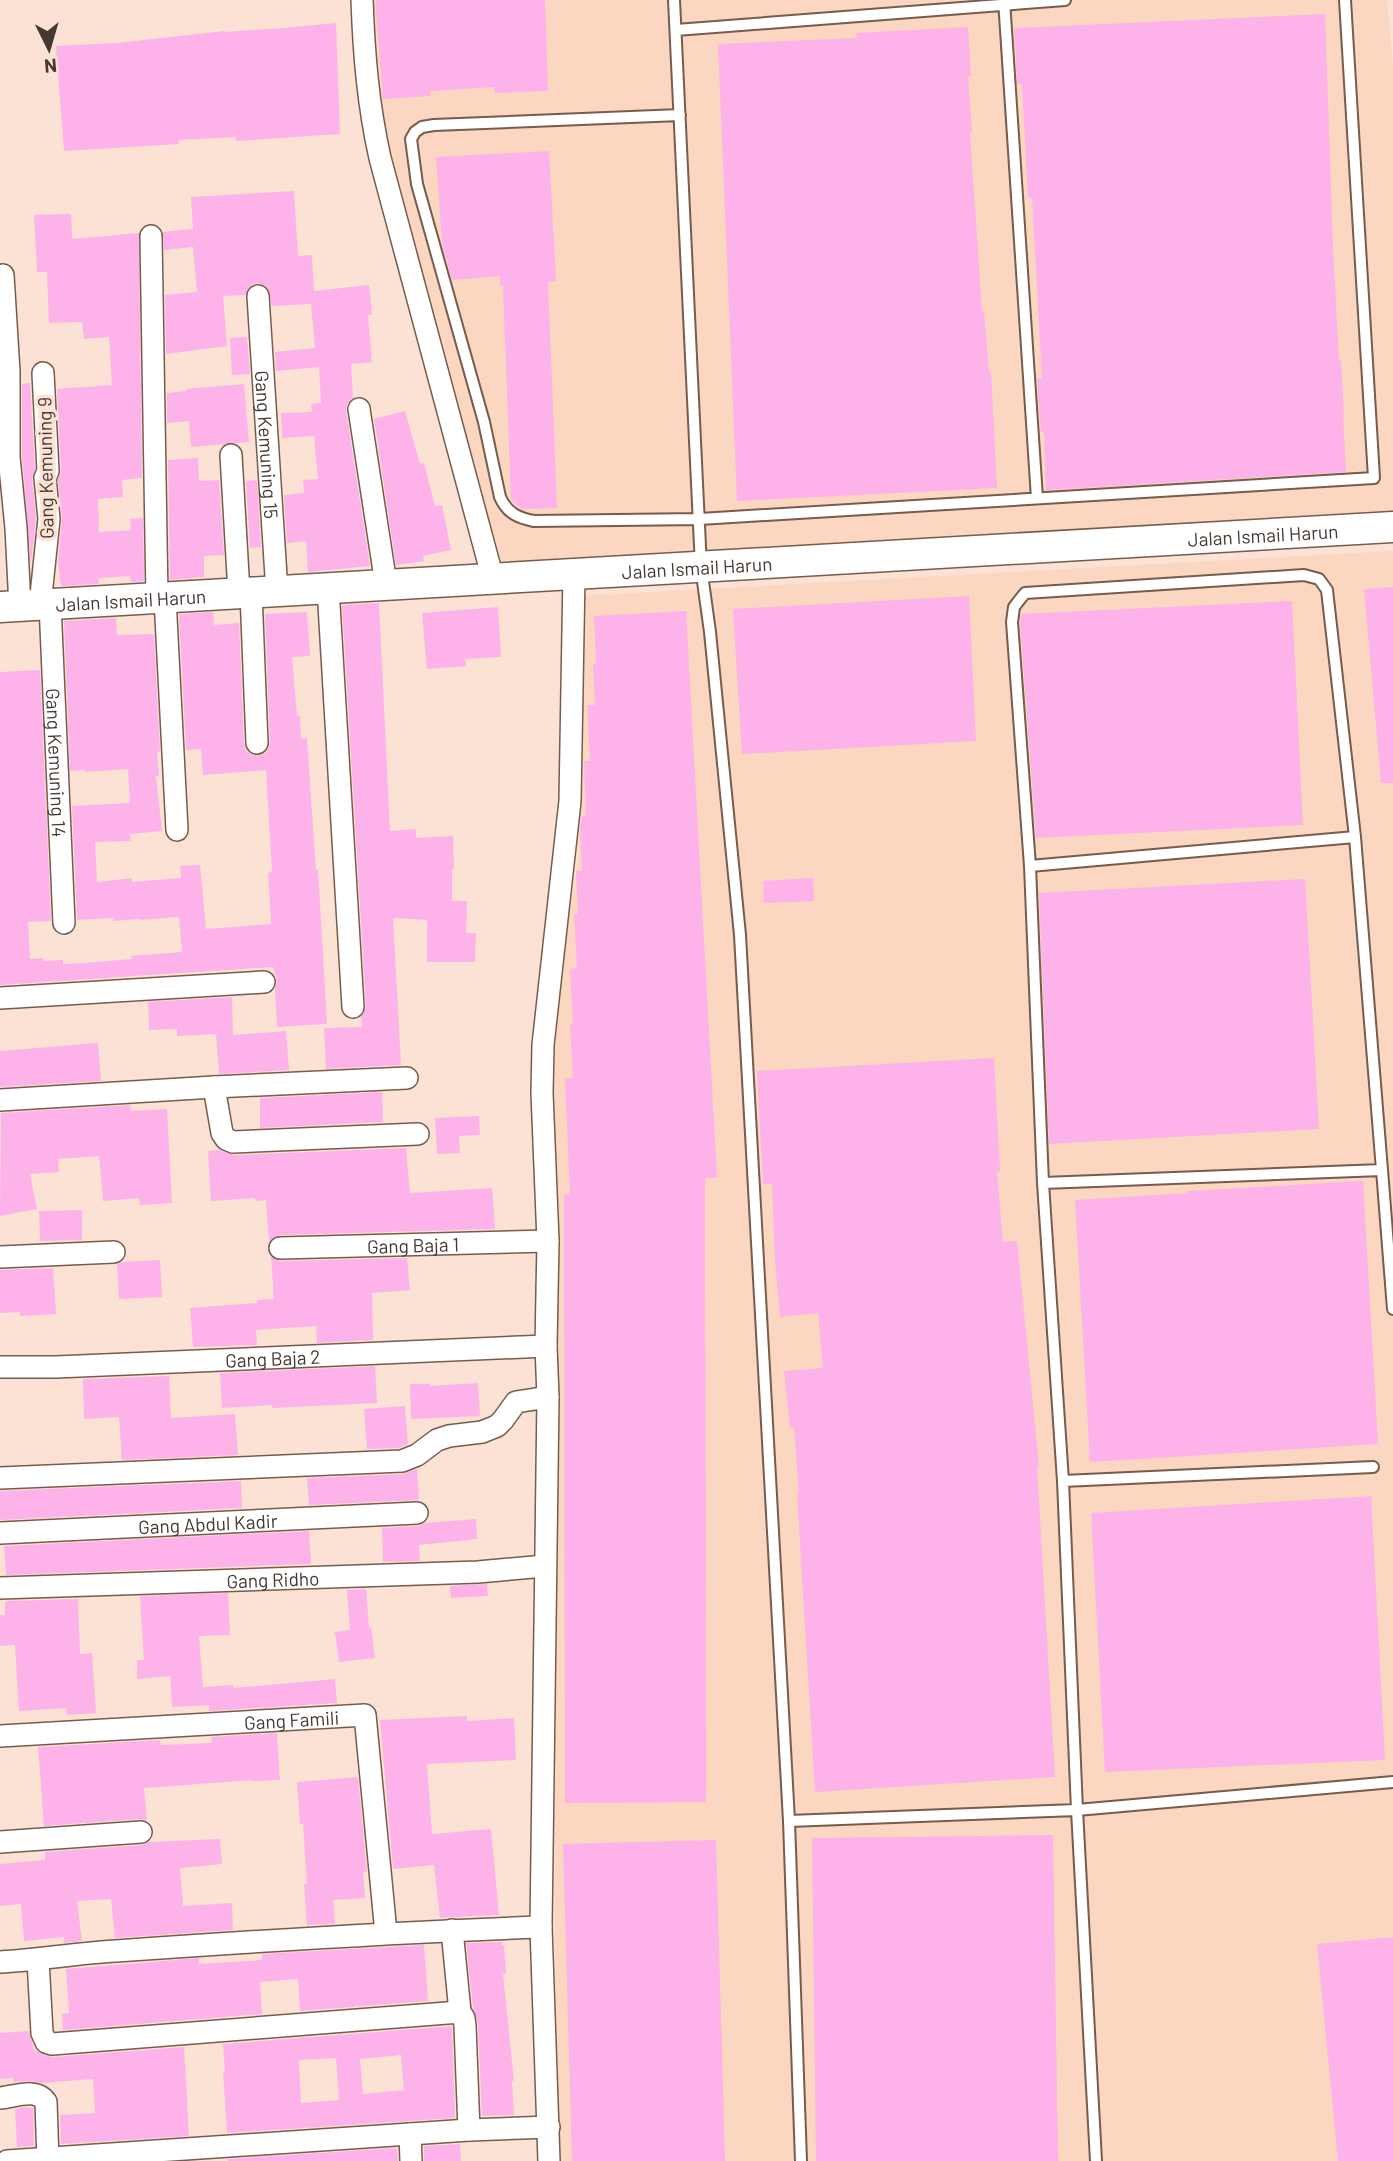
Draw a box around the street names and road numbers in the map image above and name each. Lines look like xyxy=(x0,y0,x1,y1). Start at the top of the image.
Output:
street label: Gang Kemuning 15 xyxy=(251,370,284,520)
street label: Gang Kemuning 9 xyxy=(32,397,58,539)
street label: Jalan Ismail Harun xyxy=(1187,519,1339,550)
street label: Jalan Ismail Harun xyxy=(621,551,773,583)
street label: Jalan Ismail Harun xyxy=(55,584,207,615)
street label: Gang Kemuning 14 xyxy=(42,688,72,838)
street label: Gang Baja 1 xyxy=(367,1232,459,1257)
street label: Gang Baja 2 xyxy=(225,1344,321,1371)
street label: Gang Abdul Kadir xyxy=(138,1508,278,1538)
street label: Gang Ridho xyxy=(226,1566,320,1592)
street label: Gang Famili xyxy=(243,1705,340,1733)

